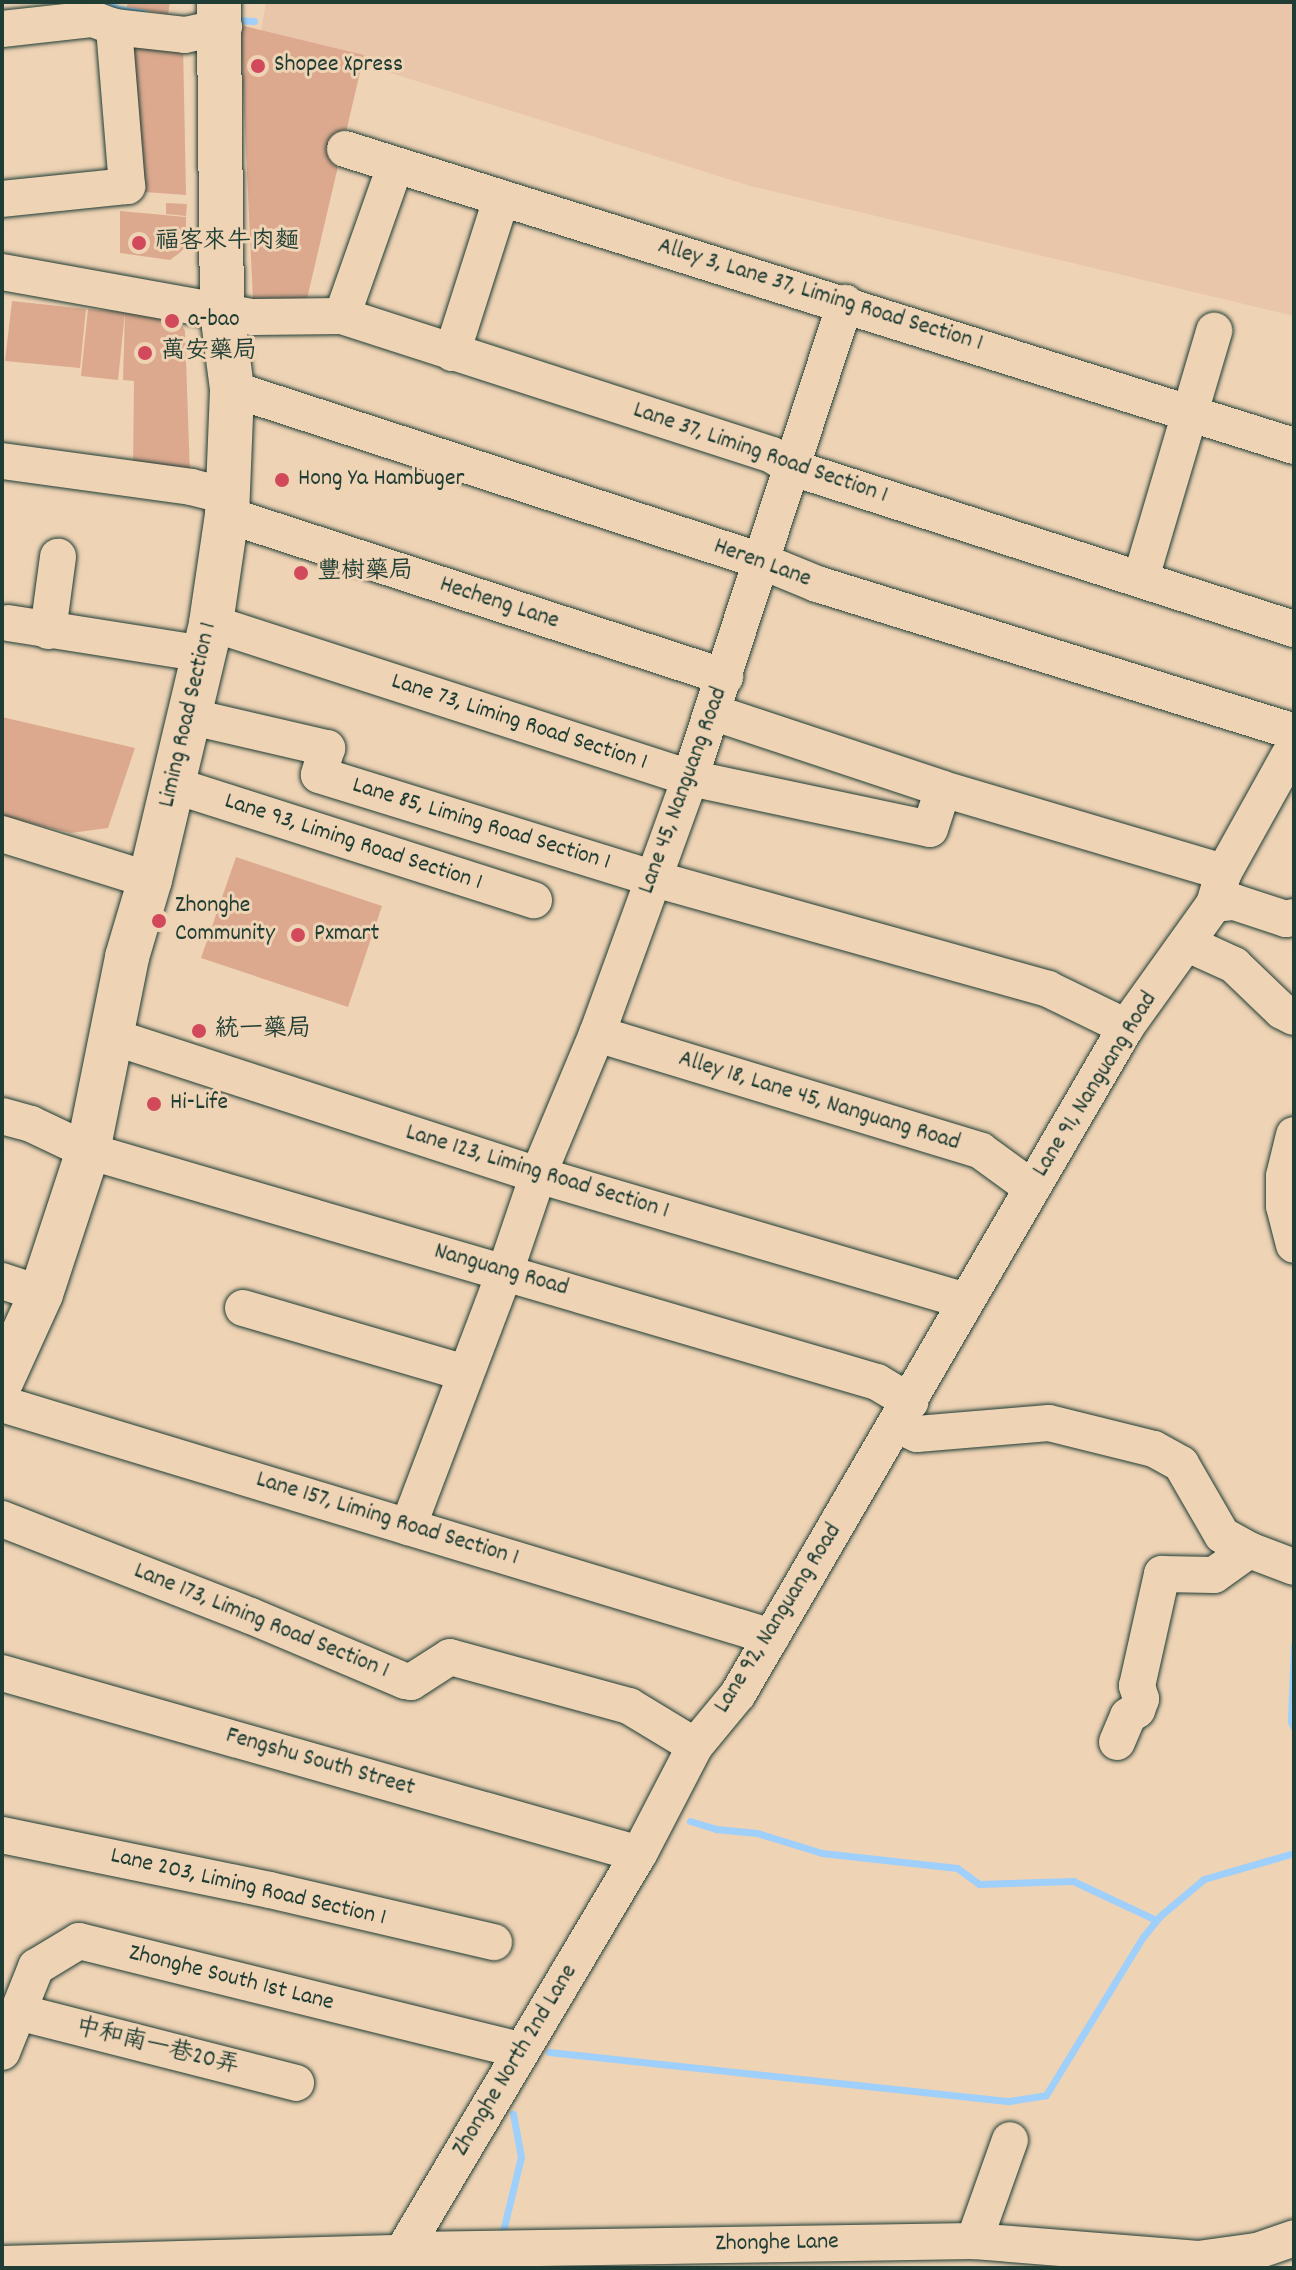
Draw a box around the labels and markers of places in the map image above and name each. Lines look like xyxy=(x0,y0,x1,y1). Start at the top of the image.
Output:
place label: Shopee Xpress xyxy=(274,52,403,80)
marker: Shopee Xpress xyxy=(249,57,267,75)
place label: 福客來牛肉麵 xyxy=(155,229,299,257)
marker: 福客來牛肉麵 xyxy=(130,234,148,252)
place label: a-bao xyxy=(188,307,240,335)
marker: a-bao xyxy=(163,312,181,330)
place label: 萬安藥局 xyxy=(161,339,257,367)
marker: 萬安藥局 xyxy=(136,344,154,362)
place label: Hong Ya Hambuger xyxy=(298,466,464,494)
marker: Hong Ya Hambuger xyxy=(273,471,291,489)
place label: 豐樹藥局 xyxy=(317,559,413,587)
marker: 豐樹藥局 xyxy=(292,564,310,582)
place label: Zhonghe Community xyxy=(175,893,275,949)
marker: Zhonghe Community xyxy=(150,912,168,930)
place label: Pxmart xyxy=(314,921,379,949)
marker: Pxmart xyxy=(289,926,307,944)
place label: 統一藥局 xyxy=(215,1017,311,1045)
marker: 統一藥局 xyxy=(190,1022,208,1040)
place label: Hi-Life xyxy=(170,1090,228,1118)
marker: Hi-Life xyxy=(145,1095,163,1113)

